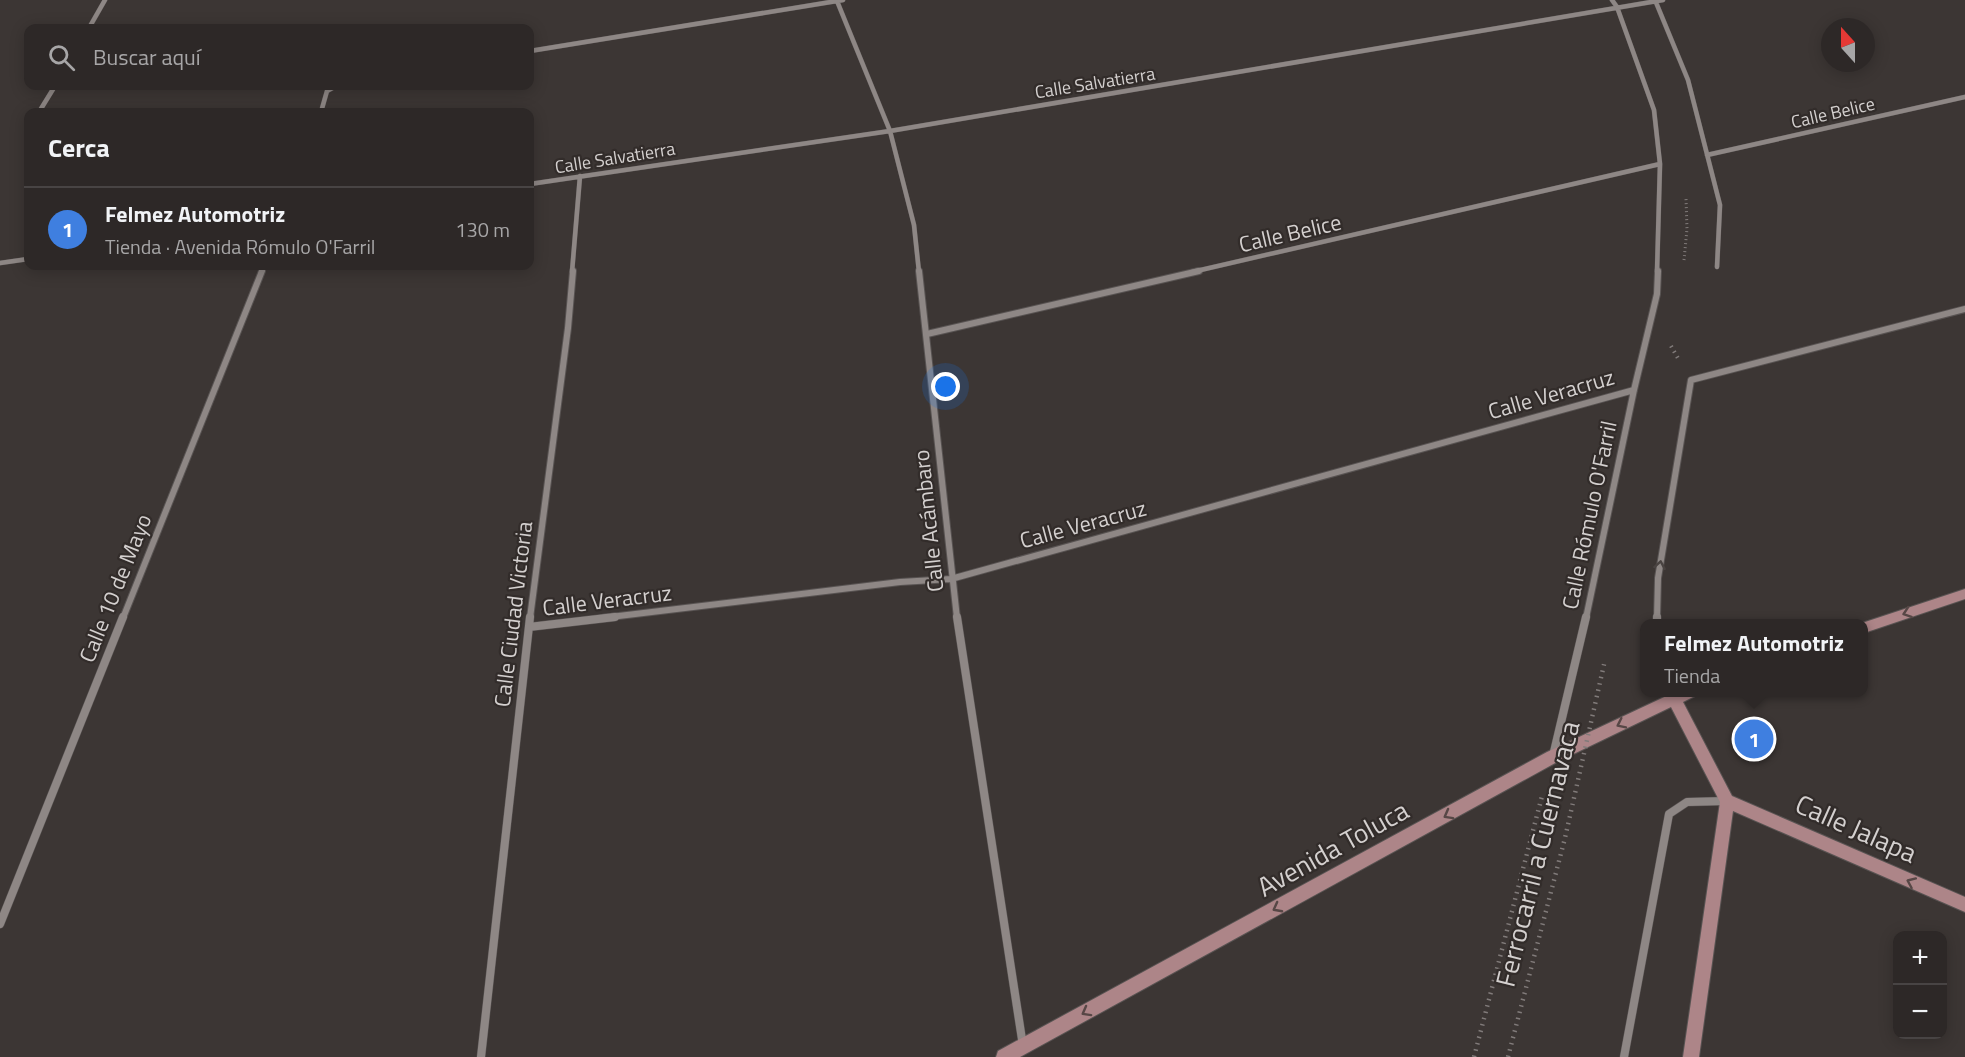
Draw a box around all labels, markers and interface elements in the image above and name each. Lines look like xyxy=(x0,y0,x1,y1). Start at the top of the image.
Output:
north arrow xyxy=(1821,18,1875,72)
search box xyxy=(24,24,534,90)
text: Buscar aquí xyxy=(93,40,201,74)
icon: search xyxy=(45,41,78,74)
street label: Calle Salvatierra xyxy=(1033,60,1157,105)
street label: Calle Belice xyxy=(1788,90,1877,135)
text: Cerca xyxy=(48,128,110,167)
street label: Calle Salvatierra xyxy=(553,135,677,180)
text: Felmez Automotriz xyxy=(105,197,285,231)
street label: Calle Belice xyxy=(1235,205,1345,261)
text: 1 xyxy=(62,214,73,245)
text: 130 m xyxy=(455,214,510,245)
text: Tienda · Avenida Rómulo O'Farril xyxy=(105,231,375,262)
street label: Calle Veracruz xyxy=(1484,360,1618,428)
your location xyxy=(931,372,960,401)
street label: Calle Rómulo O'Farril xyxy=(1552,418,1626,612)
street label: Calle Acámbaro xyxy=(904,448,952,594)
street label: Calle Veracruz xyxy=(1016,491,1150,557)
street label: Calle 10 de Mayo xyxy=(70,509,160,667)
street label: Calle Ciudad Victoria xyxy=(485,519,541,709)
one-way arrow xyxy=(1654,561,1666,570)
street label: Calle Veracruz xyxy=(540,575,674,625)
one-way arrow xyxy=(1902,605,1912,618)
popup xyxy=(1640,619,1868,697)
text: Felmez Automotriz xyxy=(1664,626,1844,660)
text: Tienda xyxy=(1664,660,1720,691)
street label: Ferrocarril a Cuernavaca xyxy=(1484,716,1590,991)
pin: 1 xyxy=(1734,716,1774,762)
one-way arrow xyxy=(1617,717,1628,729)
street label: Calle Jalapa xyxy=(1789,783,1924,873)
street label: Avenida Toluca xyxy=(1249,789,1416,906)
one-way arrow xyxy=(1444,808,1455,819)
one-way arrow xyxy=(1907,877,1918,889)
one-way arrow xyxy=(1273,901,1283,912)
map controls xyxy=(1893,931,1947,1039)
button: + xyxy=(1893,931,1947,985)
button: − xyxy=(1893,985,1947,1039)
one-way arrow xyxy=(1081,1005,1092,1016)

